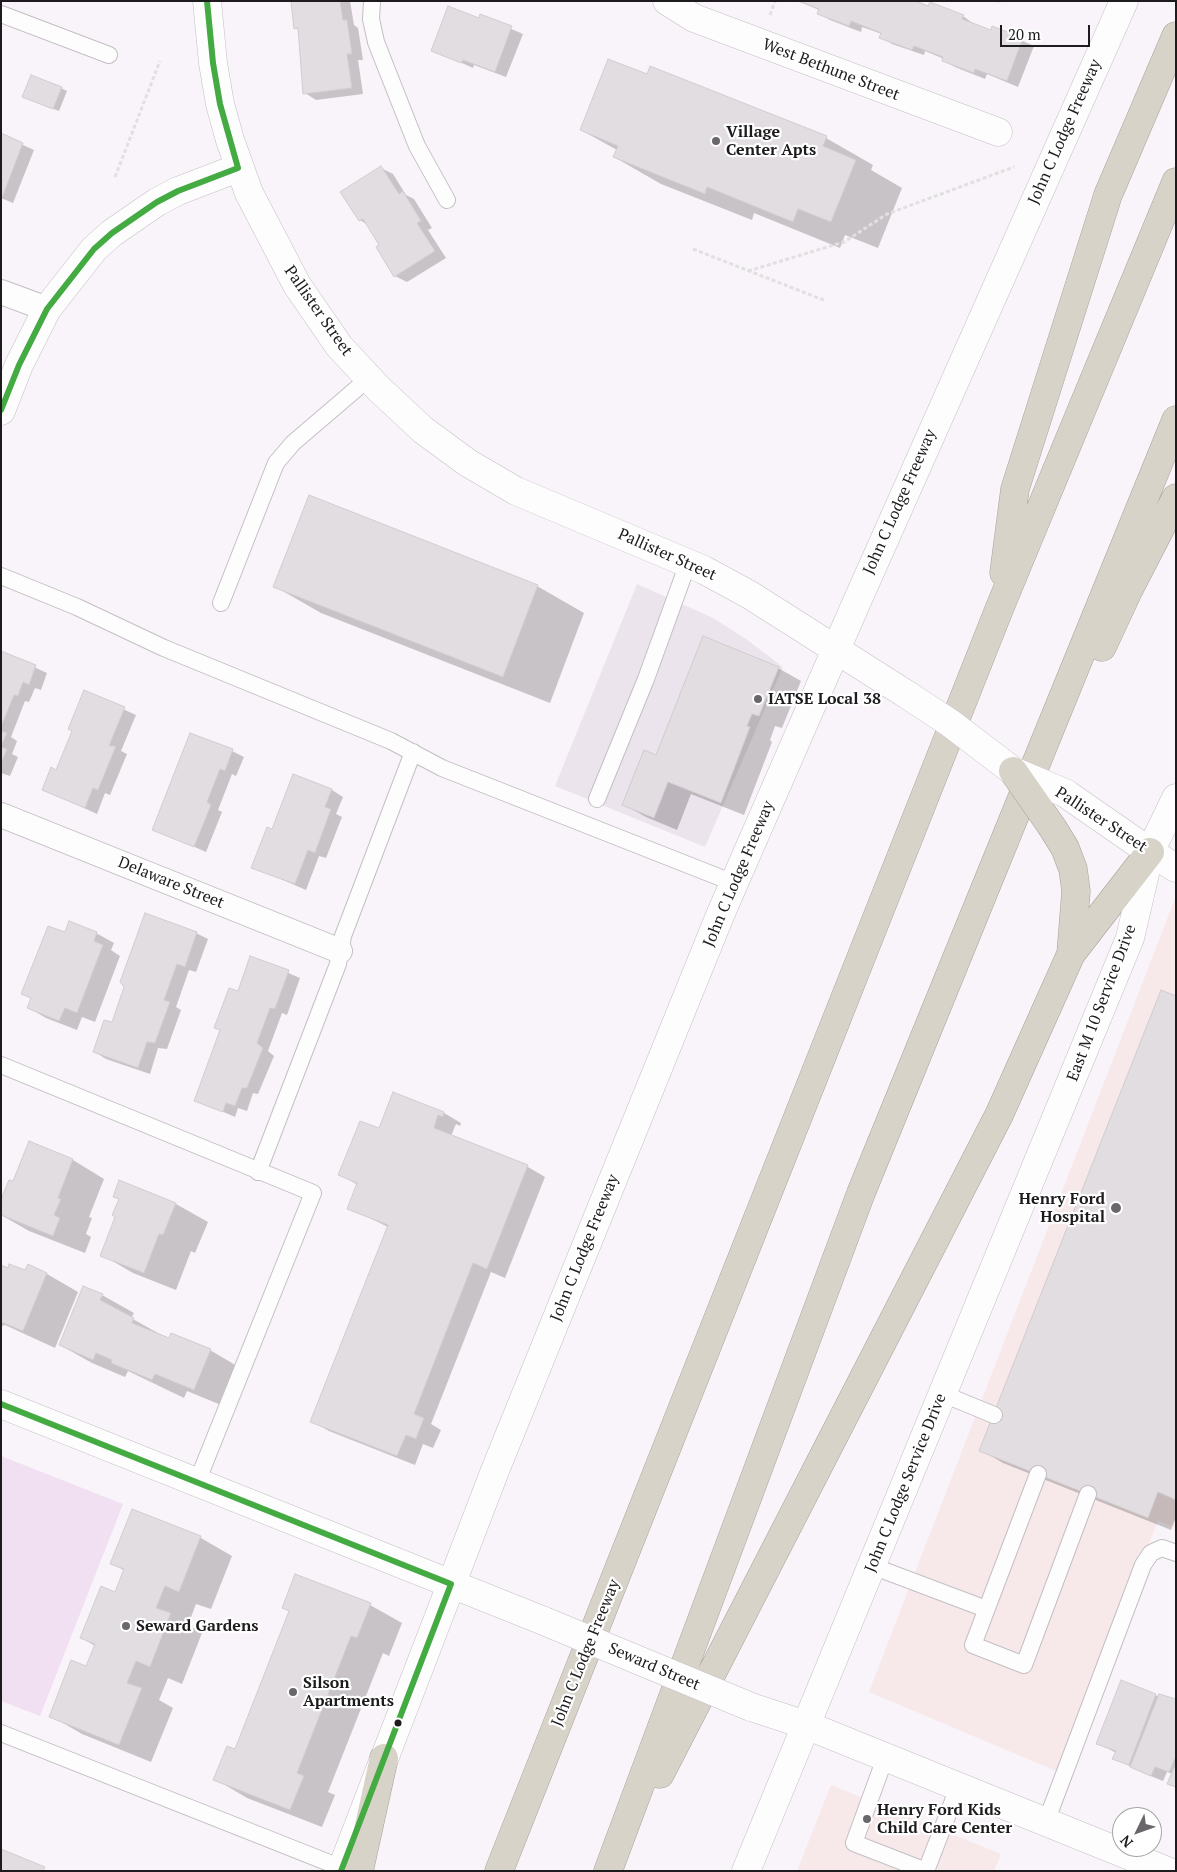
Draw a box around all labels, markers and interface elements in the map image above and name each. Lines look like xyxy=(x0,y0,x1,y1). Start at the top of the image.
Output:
scale bar xyxy=(1002,15,1092,47)
text: 20 m xyxy=(1008,24,1041,44)
street label: West Bethune Street xyxy=(760,35,902,105)
street label: John C Lodge Freeway xyxy=(1024,56,1106,208)
place label: Village Center Apts xyxy=(726,122,816,160)
marker: Village Center Apts xyxy=(710,135,722,147)
street label: Pallister Street xyxy=(280,262,356,360)
street label: John C Lodge Freeway xyxy=(859,426,941,578)
street label: Pallister Street xyxy=(615,525,719,585)
place label: IATSE Local 38 xyxy=(768,689,881,709)
marker: IATSE Local 38 xyxy=(752,693,764,705)
street label: Pallister Street xyxy=(1051,783,1151,857)
street label: John C Lodge Freeway xyxy=(700,798,778,950)
street label: Delaware Street xyxy=(115,853,227,913)
street label: East M 10 Service Drive xyxy=(1063,922,1141,1084)
street label: John C Lodge Freeway xyxy=(547,1172,623,1324)
place label: Henry Ford Hospital xyxy=(1019,1189,1105,1227)
marker: Henry Ford Hospital xyxy=(1109,1201,1123,1215)
street label: John C Lodge Service Drive xyxy=(861,1391,951,1575)
street label: John C Lodge Freeway xyxy=(548,1577,624,1729)
place label: Seward Gardens xyxy=(136,1616,258,1636)
marker: Seward Gardens xyxy=(120,1620,132,1632)
street label: Seward Street xyxy=(605,1639,703,1695)
place label: Silson Apartments xyxy=(303,1673,394,1711)
marker: Silson Apartments xyxy=(287,1686,299,1698)
unlabelled marker xyxy=(393,1718,403,1728)
place label: Henry Ford Kids Child Care Center xyxy=(877,1800,1012,1838)
north arrow xyxy=(1112,1807,1162,1857)
marker: Henry Ford Kids Child Care Center xyxy=(861,1813,873,1825)
text: N xyxy=(1116,1831,1137,1852)

